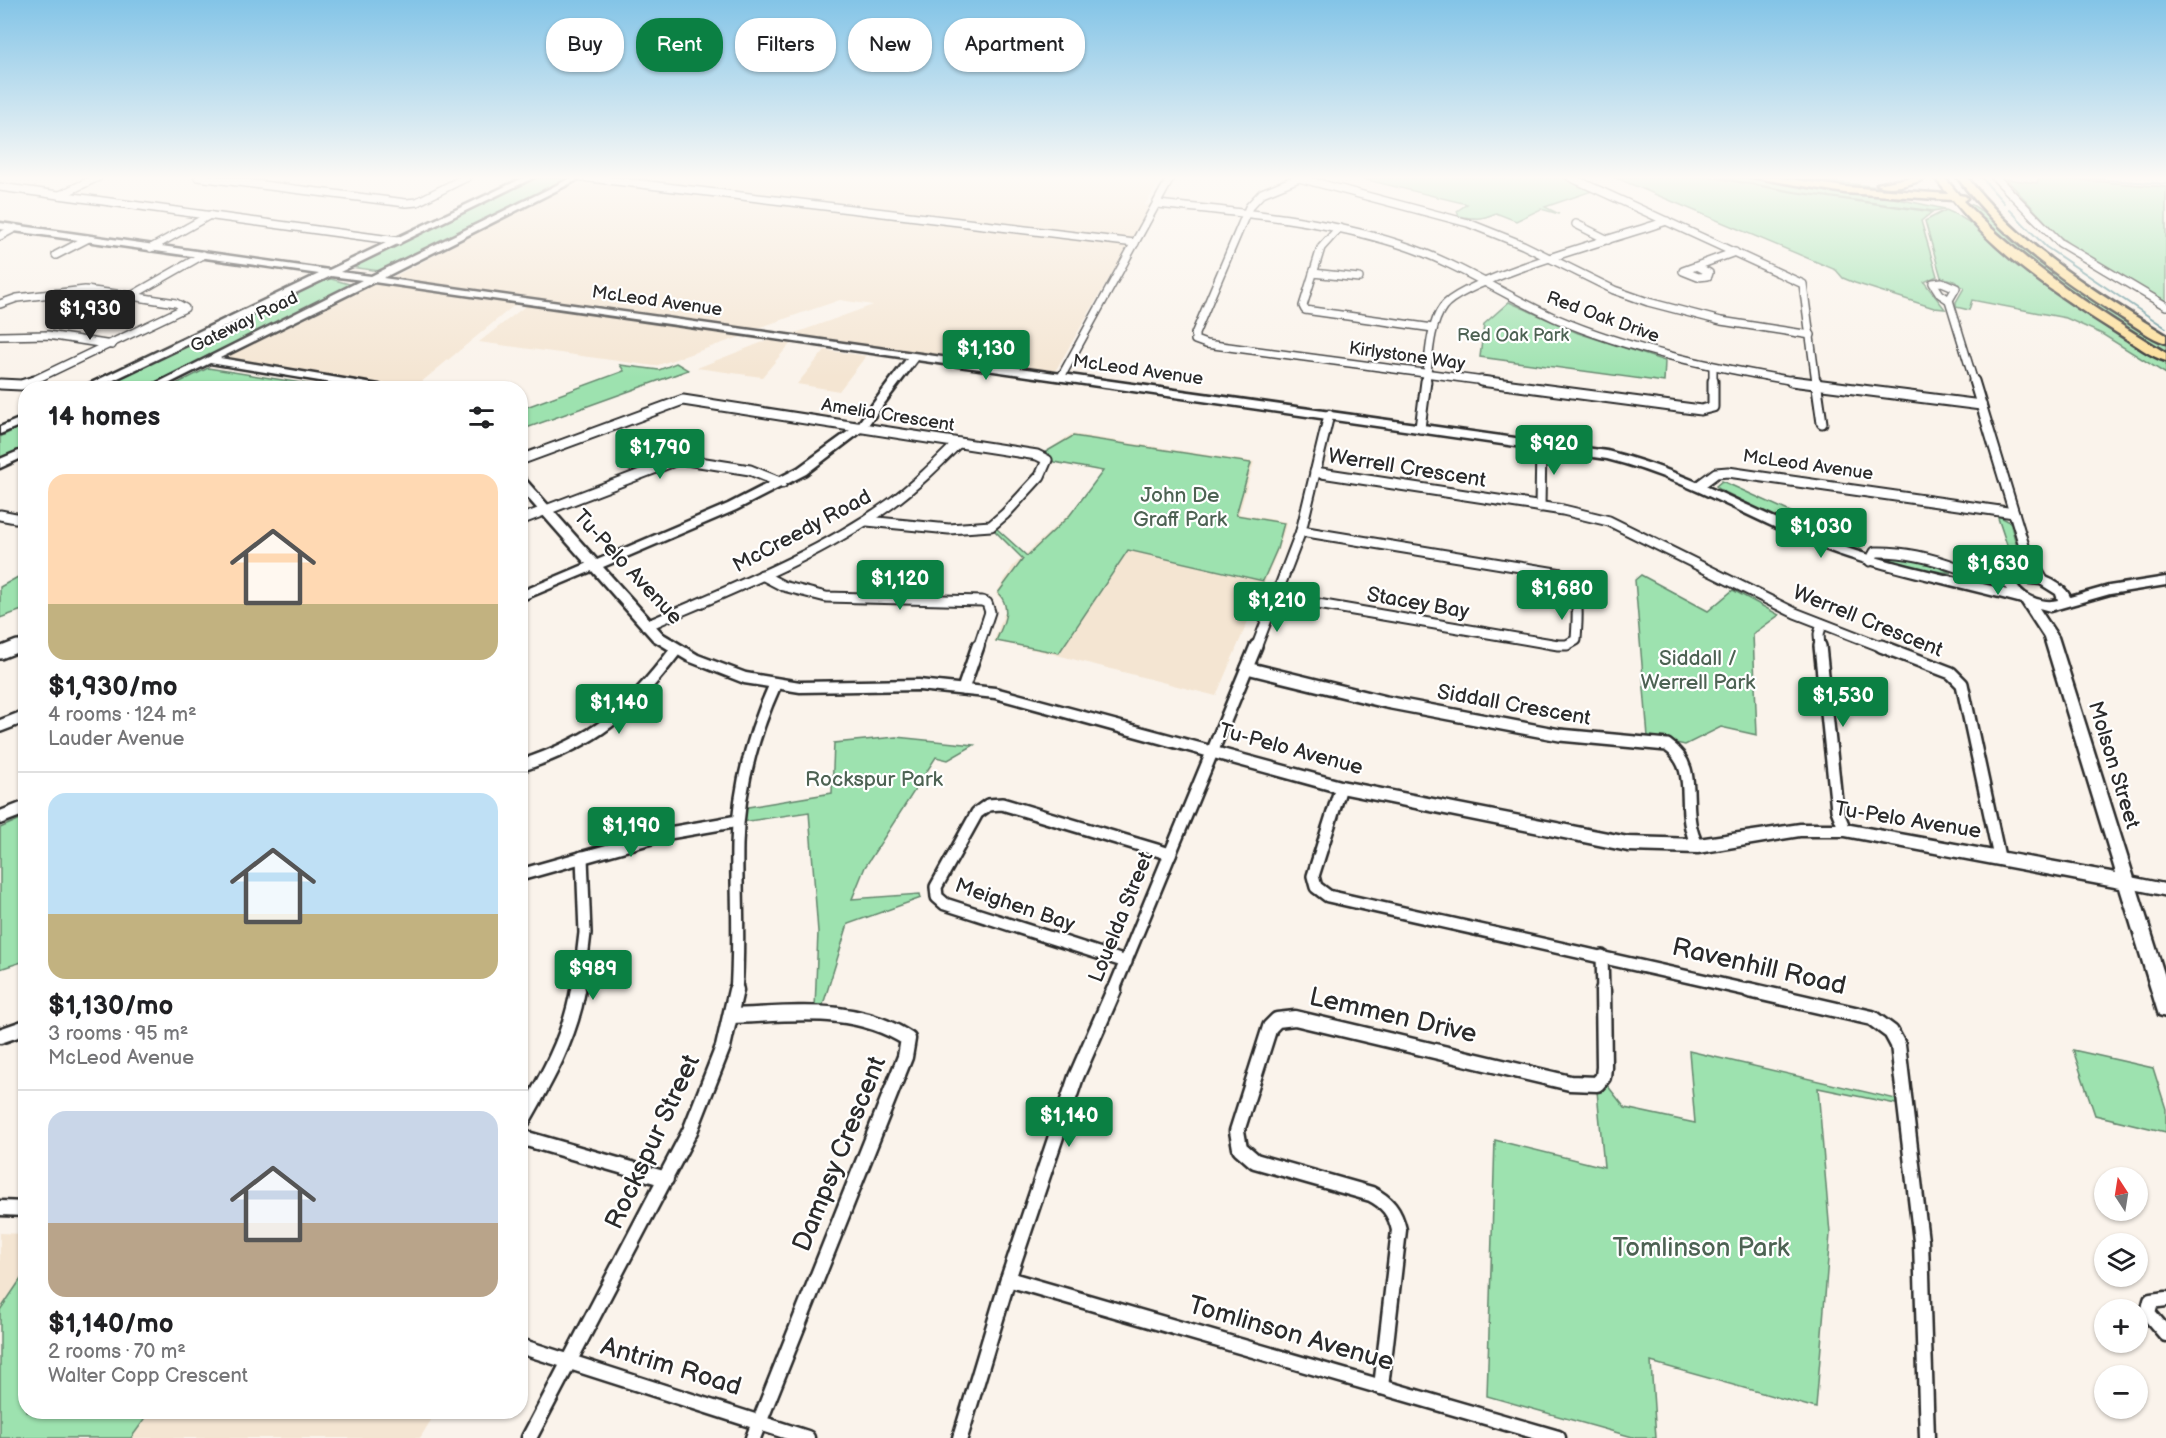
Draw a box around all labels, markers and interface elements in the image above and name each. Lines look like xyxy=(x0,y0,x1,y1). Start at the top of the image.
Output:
chip: Buy xyxy=(546,18,624,72)
chip: Rent xyxy=(636,18,723,72)
chip: Filters xyxy=(735,18,836,72)
chip: New xyxy=(848,18,932,72)
chip: Apartment xyxy=(944,18,1085,72)
street label: McLeod Avenue xyxy=(590,281,724,321)
street label: Gateway Road xyxy=(187,287,301,357)
street label: Red Oak Drive xyxy=(1544,287,1662,347)
pin: $1,930 xyxy=(41,290,139,341)
text: $1,930 xyxy=(59,297,121,321)
park label: Red Oak Park xyxy=(1457,325,1569,346)
pin: $1,130 xyxy=(937,330,1035,381)
text: $1,130 xyxy=(957,337,1015,361)
street label: Kirlystone Way xyxy=(1348,337,1467,375)
street label: McLeod Avenue xyxy=(1071,350,1205,390)
street label: Amelia Crescent xyxy=(820,394,956,436)
icon: filters xyxy=(465,401,498,434)
text: 14 homes xyxy=(48,402,160,433)
pin: $920 xyxy=(1518,425,1590,476)
pin: $1,790 xyxy=(611,429,709,480)
text: $920 xyxy=(1530,432,1578,456)
text: $1,790 xyxy=(629,436,691,460)
street label: Werrell Crescent xyxy=(1326,443,1488,493)
street label: McLeod Avenue xyxy=(1741,445,1875,485)
park label: John De Graff Park xyxy=(1133,483,1228,532)
street label: McCreedy Road xyxy=(729,484,875,578)
street label: Tu-Pelo Avenue xyxy=(568,504,688,630)
pin: $1,030 xyxy=(1772,508,1870,559)
icon: home xyxy=(219,513,327,621)
text: $1,030 xyxy=(1790,515,1852,539)
pin: $1,630 xyxy=(1949,545,2047,596)
text: $1,630 xyxy=(1967,552,2029,576)
pin: $1,120 xyxy=(851,560,949,611)
text: $1,120 xyxy=(871,567,929,591)
pin: $1,680 xyxy=(1513,570,1611,621)
text: $1,680 xyxy=(1531,577,1593,601)
street label: Werrell Crescent xyxy=(1789,580,1947,663)
pin: $1,210 xyxy=(1228,582,1326,633)
street label: Stacey Bay xyxy=(1365,582,1472,624)
text: $1,210 xyxy=(1248,589,1306,613)
park label: Siddall / Werrell Park xyxy=(1641,646,1756,695)
text: $1,930/mo xyxy=(48,672,178,703)
pin: $1,530 xyxy=(1794,677,1892,728)
street label: Siddall Crescent xyxy=(1435,679,1593,731)
pin: $1,140 xyxy=(570,684,668,735)
text: $1,530 xyxy=(1812,684,1874,708)
text: $1,140 xyxy=(590,691,648,715)
street label: Molson Street xyxy=(2083,698,2145,832)
text: 4 rooms · 124 m² xyxy=(48,703,197,727)
street label: Tu-Pelo Avenue xyxy=(1216,718,1366,780)
text: Lauder Avenue xyxy=(48,727,184,751)
park label: Rockspur Park xyxy=(805,767,944,792)
street label: Tu-Pelo Avenue xyxy=(1833,796,1983,844)
pin: $1,190 xyxy=(582,807,680,858)
text: $1,190 xyxy=(602,814,660,838)
icon: home xyxy=(219,832,327,940)
street label: Louelda Street xyxy=(1083,848,1159,986)
street label: Meighen Bay xyxy=(952,873,1079,937)
street label: Ravenhill Road xyxy=(1669,932,1849,1002)
pin: $989 xyxy=(557,950,629,1001)
text: $989 xyxy=(569,957,617,981)
street label: Lemmen Drive xyxy=(1306,982,1480,1050)
text: $1,130/mo xyxy=(48,991,173,1022)
text: 3 rooms · 95 m² xyxy=(48,1022,188,1046)
text: McLeod Avenue xyxy=(48,1046,194,1070)
street label: Rockspur Street xyxy=(599,1050,707,1234)
street label: Dampsy Crescent xyxy=(787,1052,893,1256)
pin: $1,140 xyxy=(1020,1097,1118,1148)
text: $1,140 xyxy=(1040,1104,1098,1128)
icon: home xyxy=(219,1150,327,1258)
north arrow xyxy=(2094,1167,2148,1221)
map controls xyxy=(2094,1167,2148,1419)
park label: Tomlinson Park xyxy=(1612,1233,1790,1264)
button: layers xyxy=(2094,1233,2148,1287)
street label: Tomlinson Avenue xyxy=(1185,1290,1397,1378)
button: + xyxy=(2094,1299,2148,1353)
text: $1,140/mo xyxy=(48,1309,173,1340)
street label: Antrim Road xyxy=(597,1331,745,1403)
text: 2 rooms · 70 m² xyxy=(48,1340,186,1364)
text: Walter Copp Crescent xyxy=(48,1364,248,1388)
button: − xyxy=(2094,1365,2148,1419)

